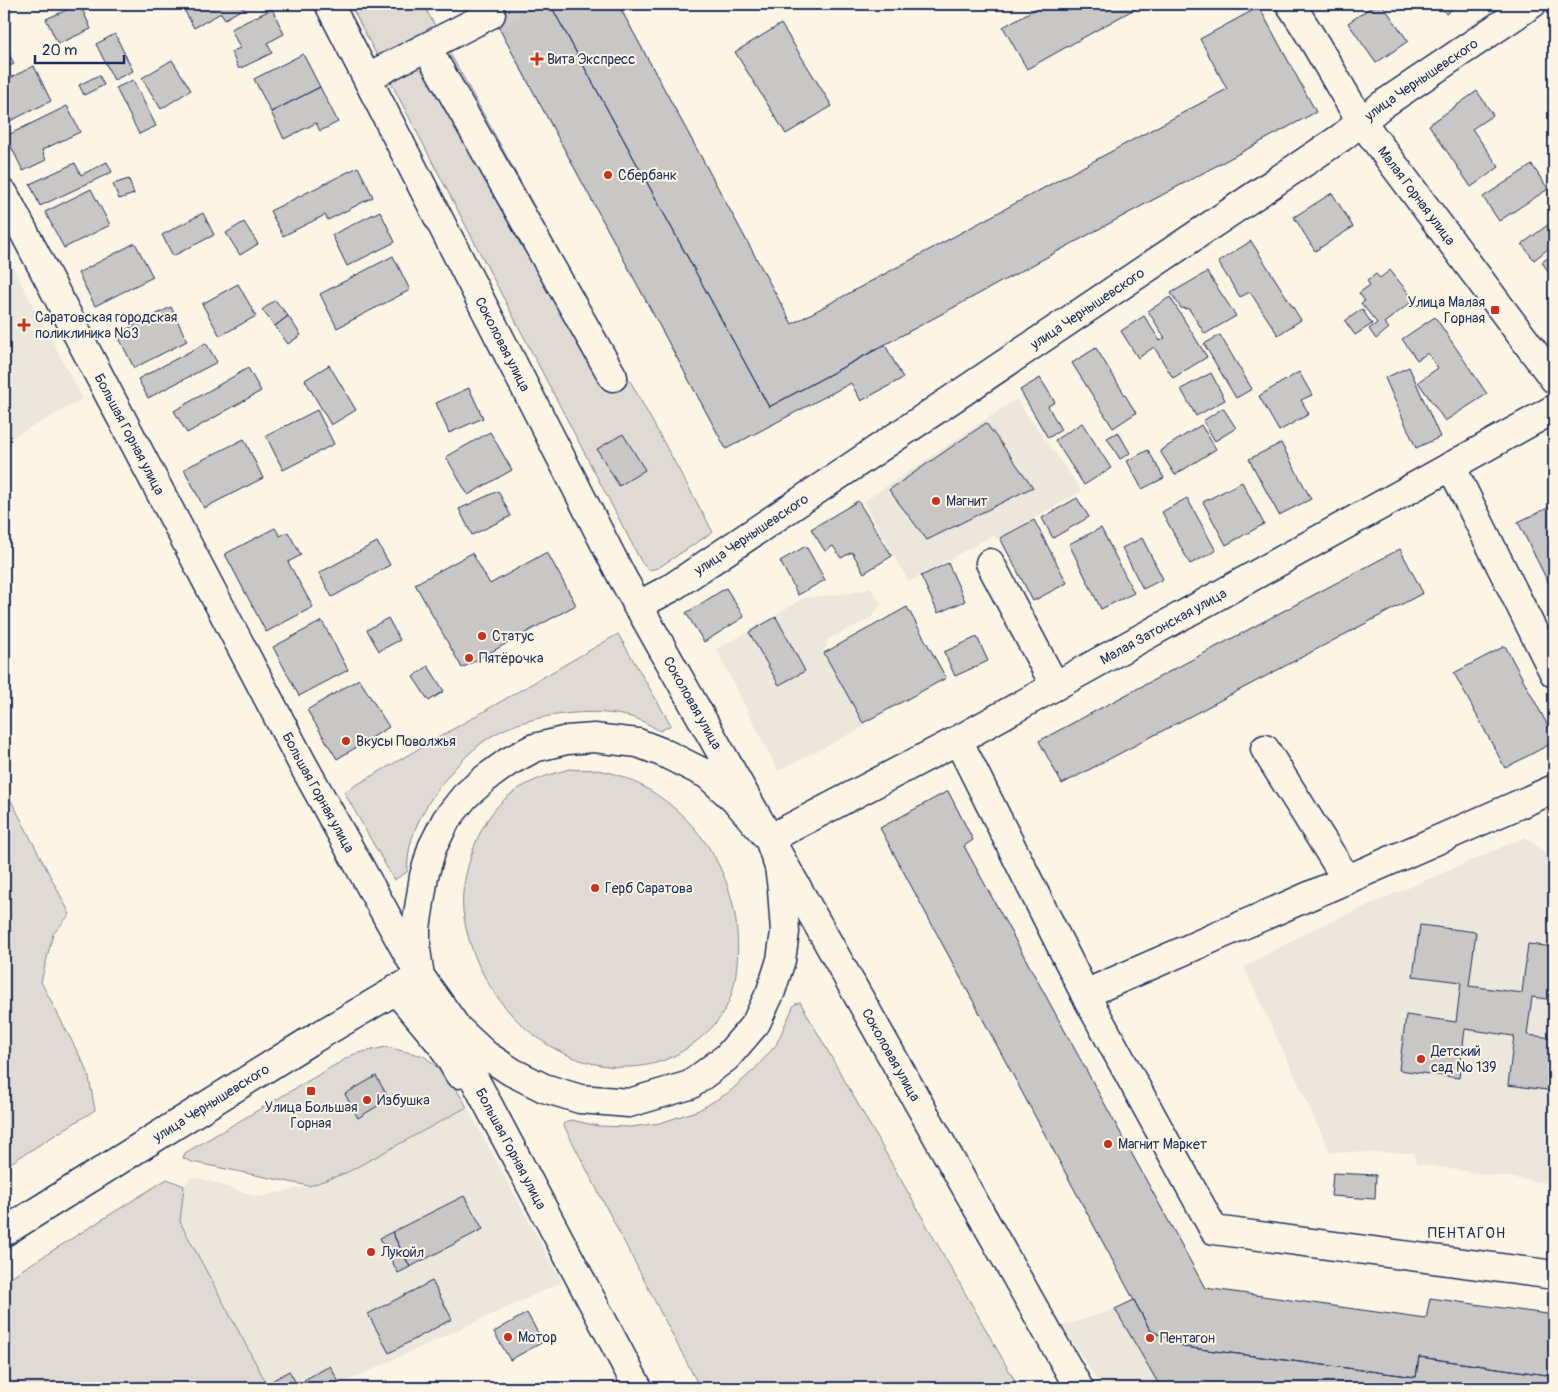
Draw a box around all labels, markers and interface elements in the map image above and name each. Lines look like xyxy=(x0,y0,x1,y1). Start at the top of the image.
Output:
scale bar xyxy=(35,32,124,64)
street label: улица Чернышевского xyxy=(1360,34,1481,125)
text: 20 m xyxy=(42,41,77,60)
place label: Вита Экспресс xyxy=(547,51,635,68)
marker: Вита Экспресс xyxy=(531,53,543,65)
street label: Малая Горная улица xyxy=(1374,143,1459,248)
place label: Сбербанк xyxy=(618,167,677,184)
marker: Сбербанк xyxy=(602,169,614,181)
street label: улица Чернышевского xyxy=(1026,264,1148,353)
street label: Соколовая улица xyxy=(472,294,534,394)
place label: Улица Малая Горная xyxy=(1408,294,1485,327)
marker: Улица Малая Горная xyxy=(1489,304,1501,316)
place label: Саратовская городская поликлиника №3 xyxy=(35,309,177,342)
marker: Саратовская городская поликлиника №3 xyxy=(17,318,31,332)
street label: Большая Горная улица xyxy=(91,370,169,498)
street label: улица Чернышевского xyxy=(690,490,812,579)
place label: Магнит xyxy=(946,493,988,510)
marker: Магнит xyxy=(930,495,942,507)
street label: Малая Затонская улица xyxy=(1097,584,1229,668)
place label: Статус xyxy=(492,628,534,645)
marker: Статус xyxy=(476,630,488,642)
place label: Пятёрочка xyxy=(479,650,543,667)
marker: Пятёрочка xyxy=(463,652,475,664)
street label: Соколовая улица xyxy=(660,653,726,752)
street label: Большая Горная улица xyxy=(279,729,358,855)
place label: Вкусы Поволжья xyxy=(356,733,456,750)
marker: Вкусы Поволжья xyxy=(340,735,352,747)
place label: Герб Саратова xyxy=(605,880,693,897)
marker: Герб Саратова xyxy=(589,882,601,894)
street label: Соколовая улица xyxy=(858,1005,924,1104)
place label: Детский сад № 139 xyxy=(1430,1043,1497,1076)
marker: Детский сад № 139 xyxy=(1415,1053,1427,1065)
street label: улица Чернышевского xyxy=(149,1060,273,1146)
marker: Улица Большая Горная xyxy=(305,1085,317,1097)
street label: Большая Горная улица xyxy=(472,1085,550,1212)
place label: Избушка xyxy=(377,1092,430,1109)
marker: Избушка xyxy=(361,1094,373,1106)
place label: Улица Большая Горная xyxy=(264,1099,358,1132)
place label: Магнит Маркет xyxy=(1118,1136,1207,1153)
marker: Магнит Маркет xyxy=(1102,1138,1114,1150)
district label: ПЕНТАГОН xyxy=(1428,1224,1506,1243)
place label: Лукойл xyxy=(380,1244,424,1261)
marker: Лукойл xyxy=(365,1246,377,1258)
place label: Мотор xyxy=(518,1329,557,1346)
place label: Пентагон xyxy=(1160,1330,1215,1347)
marker: Мотор xyxy=(502,1331,514,1343)
marker: Пентагон xyxy=(1144,1332,1156,1344)

